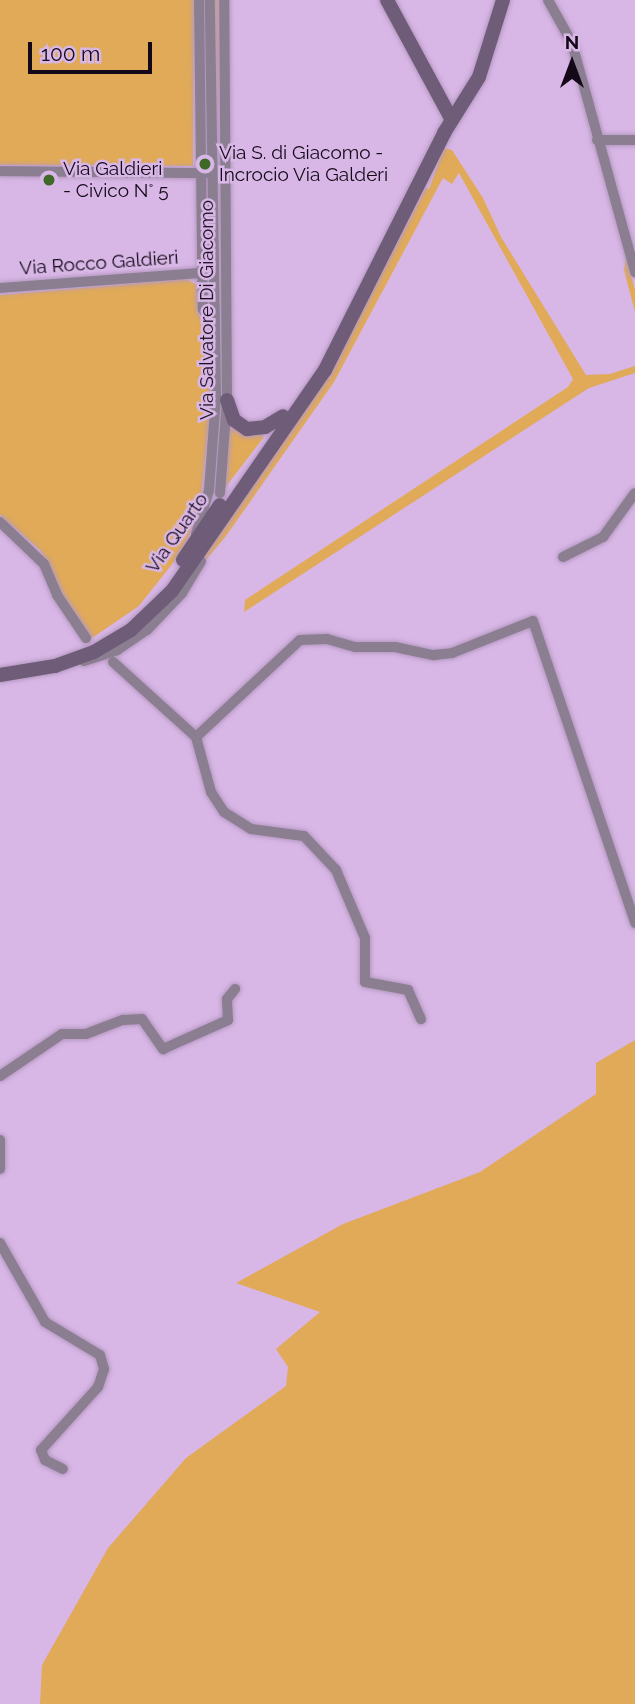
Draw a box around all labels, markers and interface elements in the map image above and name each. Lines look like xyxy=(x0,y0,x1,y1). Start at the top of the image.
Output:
scale bar xyxy=(32,28,156,72)
north arrow xyxy=(537,28,607,98)
text: N xyxy=(565,31,579,53)
text: 100 m xyxy=(41,41,100,66)
place label: Via S. di Giacomo - Incrocio Via Galderi xyxy=(219,142,389,186)
marker: Via S. di Giacomo - Incrocio Via Galderi xyxy=(197,156,213,172)
place label: Via Galdieri - Civico N° 5 xyxy=(63,158,169,202)
marker: Via Galdieri - Civico N° 5 xyxy=(41,172,57,188)
street label: Via Salvatore Di Giacomo xyxy=(196,200,218,420)
street label: Via Rocco Galdieri xyxy=(19,246,179,280)
street label: Via Quarto xyxy=(141,489,213,577)

